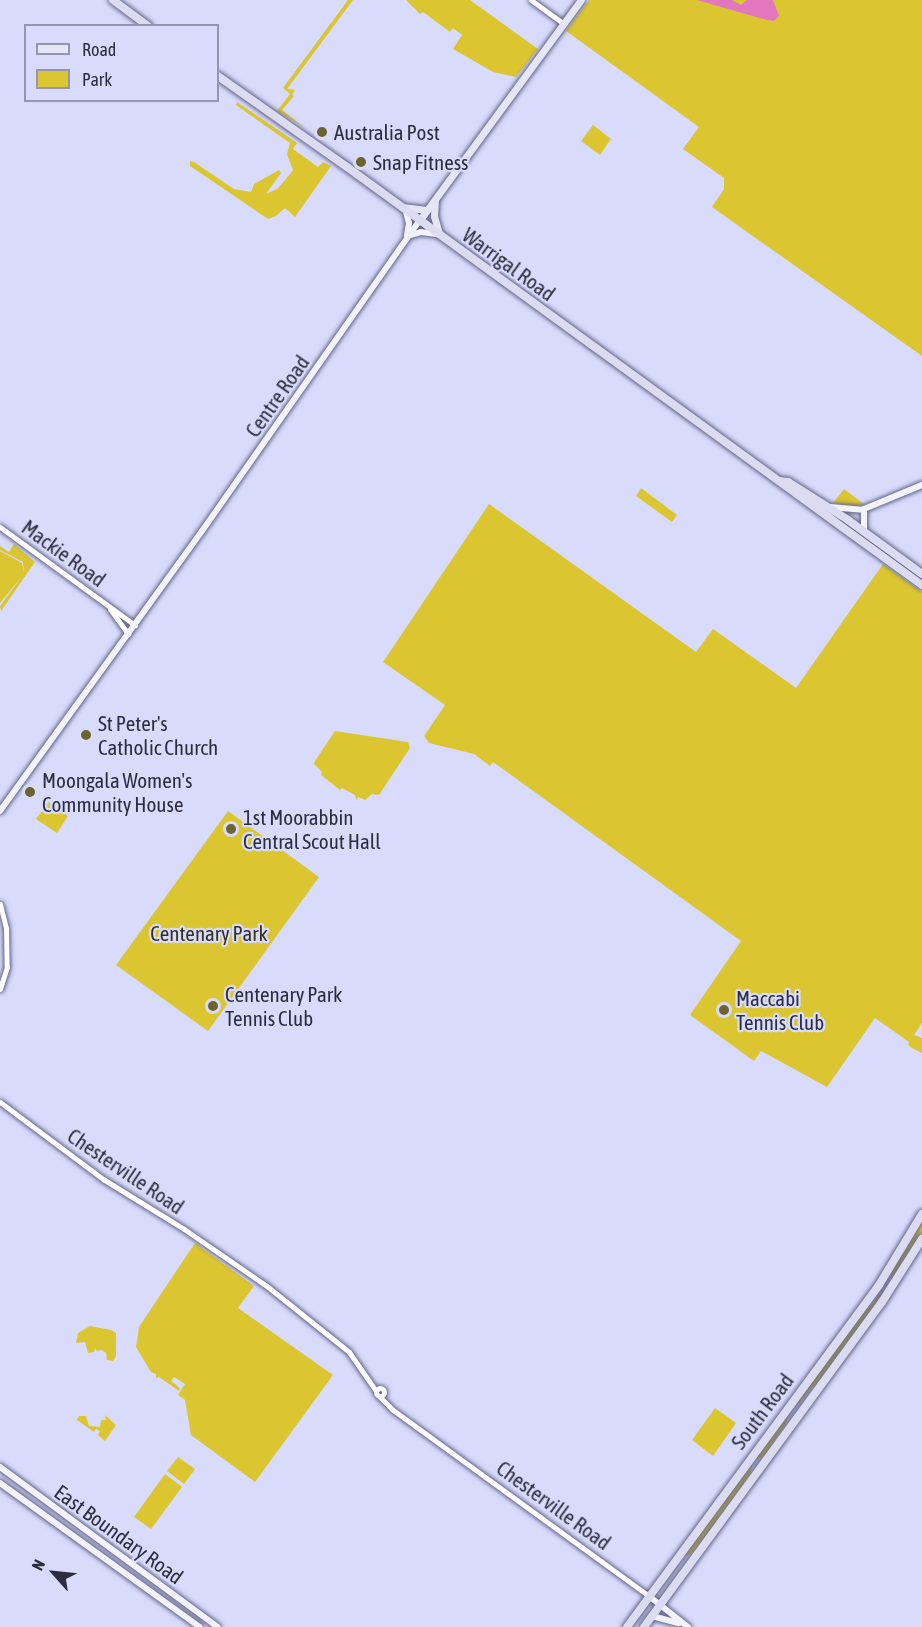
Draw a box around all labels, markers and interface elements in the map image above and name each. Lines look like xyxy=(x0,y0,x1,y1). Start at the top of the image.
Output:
legend xyxy=(24,24,219,102)
text: Road xyxy=(82,39,116,60)
text: Park xyxy=(82,69,112,90)
place label: Australia Post xyxy=(334,119,440,145)
marker: Australia Post xyxy=(315,125,329,139)
place label: Snap Fitness xyxy=(373,149,468,175)
marker: Snap Fitness xyxy=(354,155,368,169)
street label: Warrigal Road xyxy=(458,222,560,306)
street label: Centre Road xyxy=(240,350,314,442)
street label: Mackie Road xyxy=(17,514,111,592)
place label: St Peter's Catholic Church xyxy=(98,710,218,760)
marker: St Peter's Catholic Church xyxy=(79,728,93,742)
place label: Moongala Women's Community House xyxy=(42,767,192,817)
marker: Moongala Women's Community House xyxy=(23,785,37,799)
place label: 1st Moorabbin Central Scout Hall xyxy=(243,804,381,854)
marker: 1st Moorabbin Central Scout Hall xyxy=(224,822,238,836)
park label: Centenary Park xyxy=(150,920,268,946)
place label: Centenary Park Tennis Club xyxy=(225,981,342,1031)
place label: Maccabi Tennis Club xyxy=(736,985,824,1035)
marker: Centenary Park Tennis Club xyxy=(206,999,220,1013)
marker: Maccabi Tennis Club xyxy=(717,1003,731,1017)
street label: Chesterville Road xyxy=(63,1123,189,1219)
street label: South Road xyxy=(725,1368,799,1454)
street label: Chesterville Road xyxy=(492,1455,616,1555)
street label: East Boundary Road xyxy=(50,1479,188,1589)
north arrow xyxy=(24,1543,84,1603)
text: N xyxy=(28,1557,48,1573)

